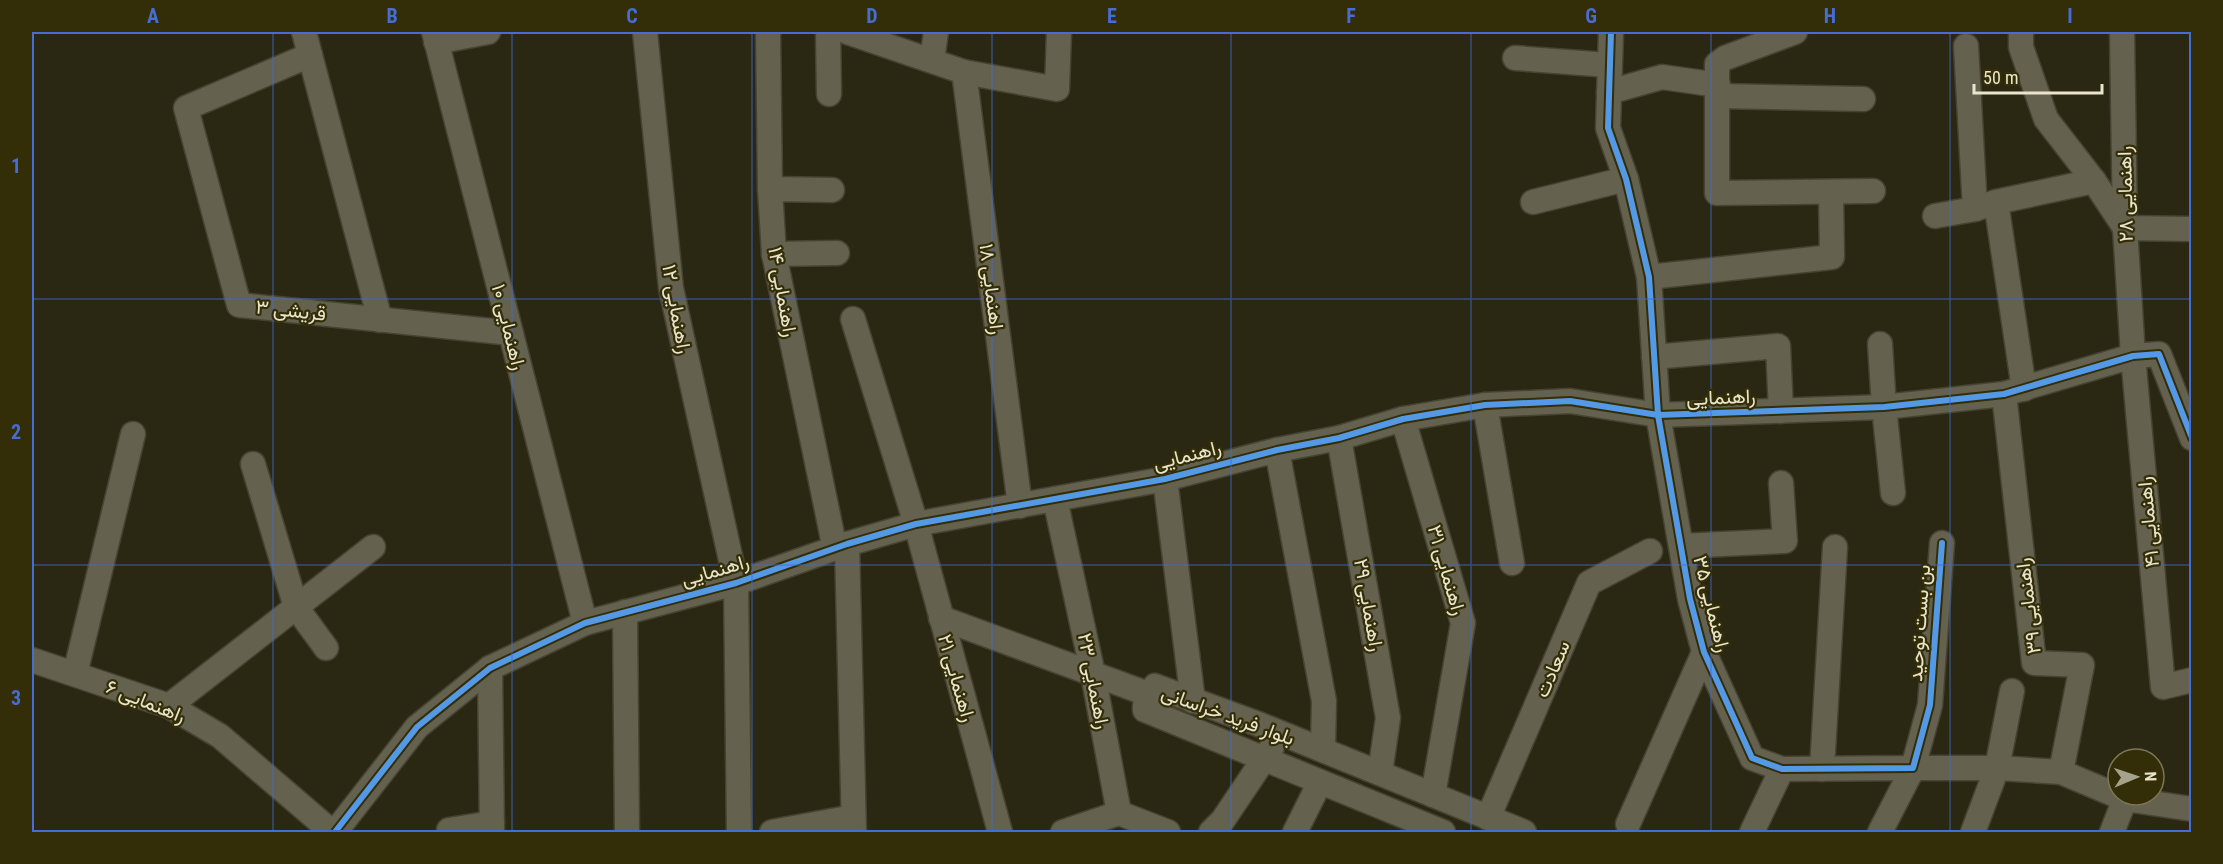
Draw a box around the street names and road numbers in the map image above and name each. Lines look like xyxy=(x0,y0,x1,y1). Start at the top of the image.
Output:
street label: راهنمایی ۲۸ xyxy=(2112,146,2139,242)
street label: راهنمایی ۱۸ xyxy=(974,242,1009,336)
street label: راهنمایی ۱۴ xyxy=(762,245,803,339)
street label: راهنمایی ۱۲ xyxy=(656,262,697,356)
street label: راهنمایی ۱۰ xyxy=(486,281,531,373)
street label: قریشی ۳ xyxy=(254,294,327,327)
street label: راهنمایی xyxy=(1686,384,1756,411)
street label: راهنمایی xyxy=(1150,435,1224,476)
street label: راهنمایی ۴۱ xyxy=(2132,475,2165,568)
street label: راهنمایی ۳۱ xyxy=(1422,522,1471,618)
street label: راهنمایی xyxy=(678,549,752,592)
street label: راهنمایی ۳۵ xyxy=(1687,553,1736,655)
street label: راهنمایی ۳۹ xyxy=(2010,556,2047,656)
street label: راهنمایی ۲۹ xyxy=(1348,557,1389,654)
street label: بن بست توحید xyxy=(1903,564,1936,682)
street label: راهنمایی ۲۱ xyxy=(932,631,981,725)
street label: راهنمایی ۲۳ xyxy=(1072,631,1115,731)
street label: سعادت xyxy=(1529,637,1575,701)
street label: راهنمایی ۶ xyxy=(102,674,189,729)
street label: بلوار فرید خراسانی xyxy=(1158,680,1298,751)

